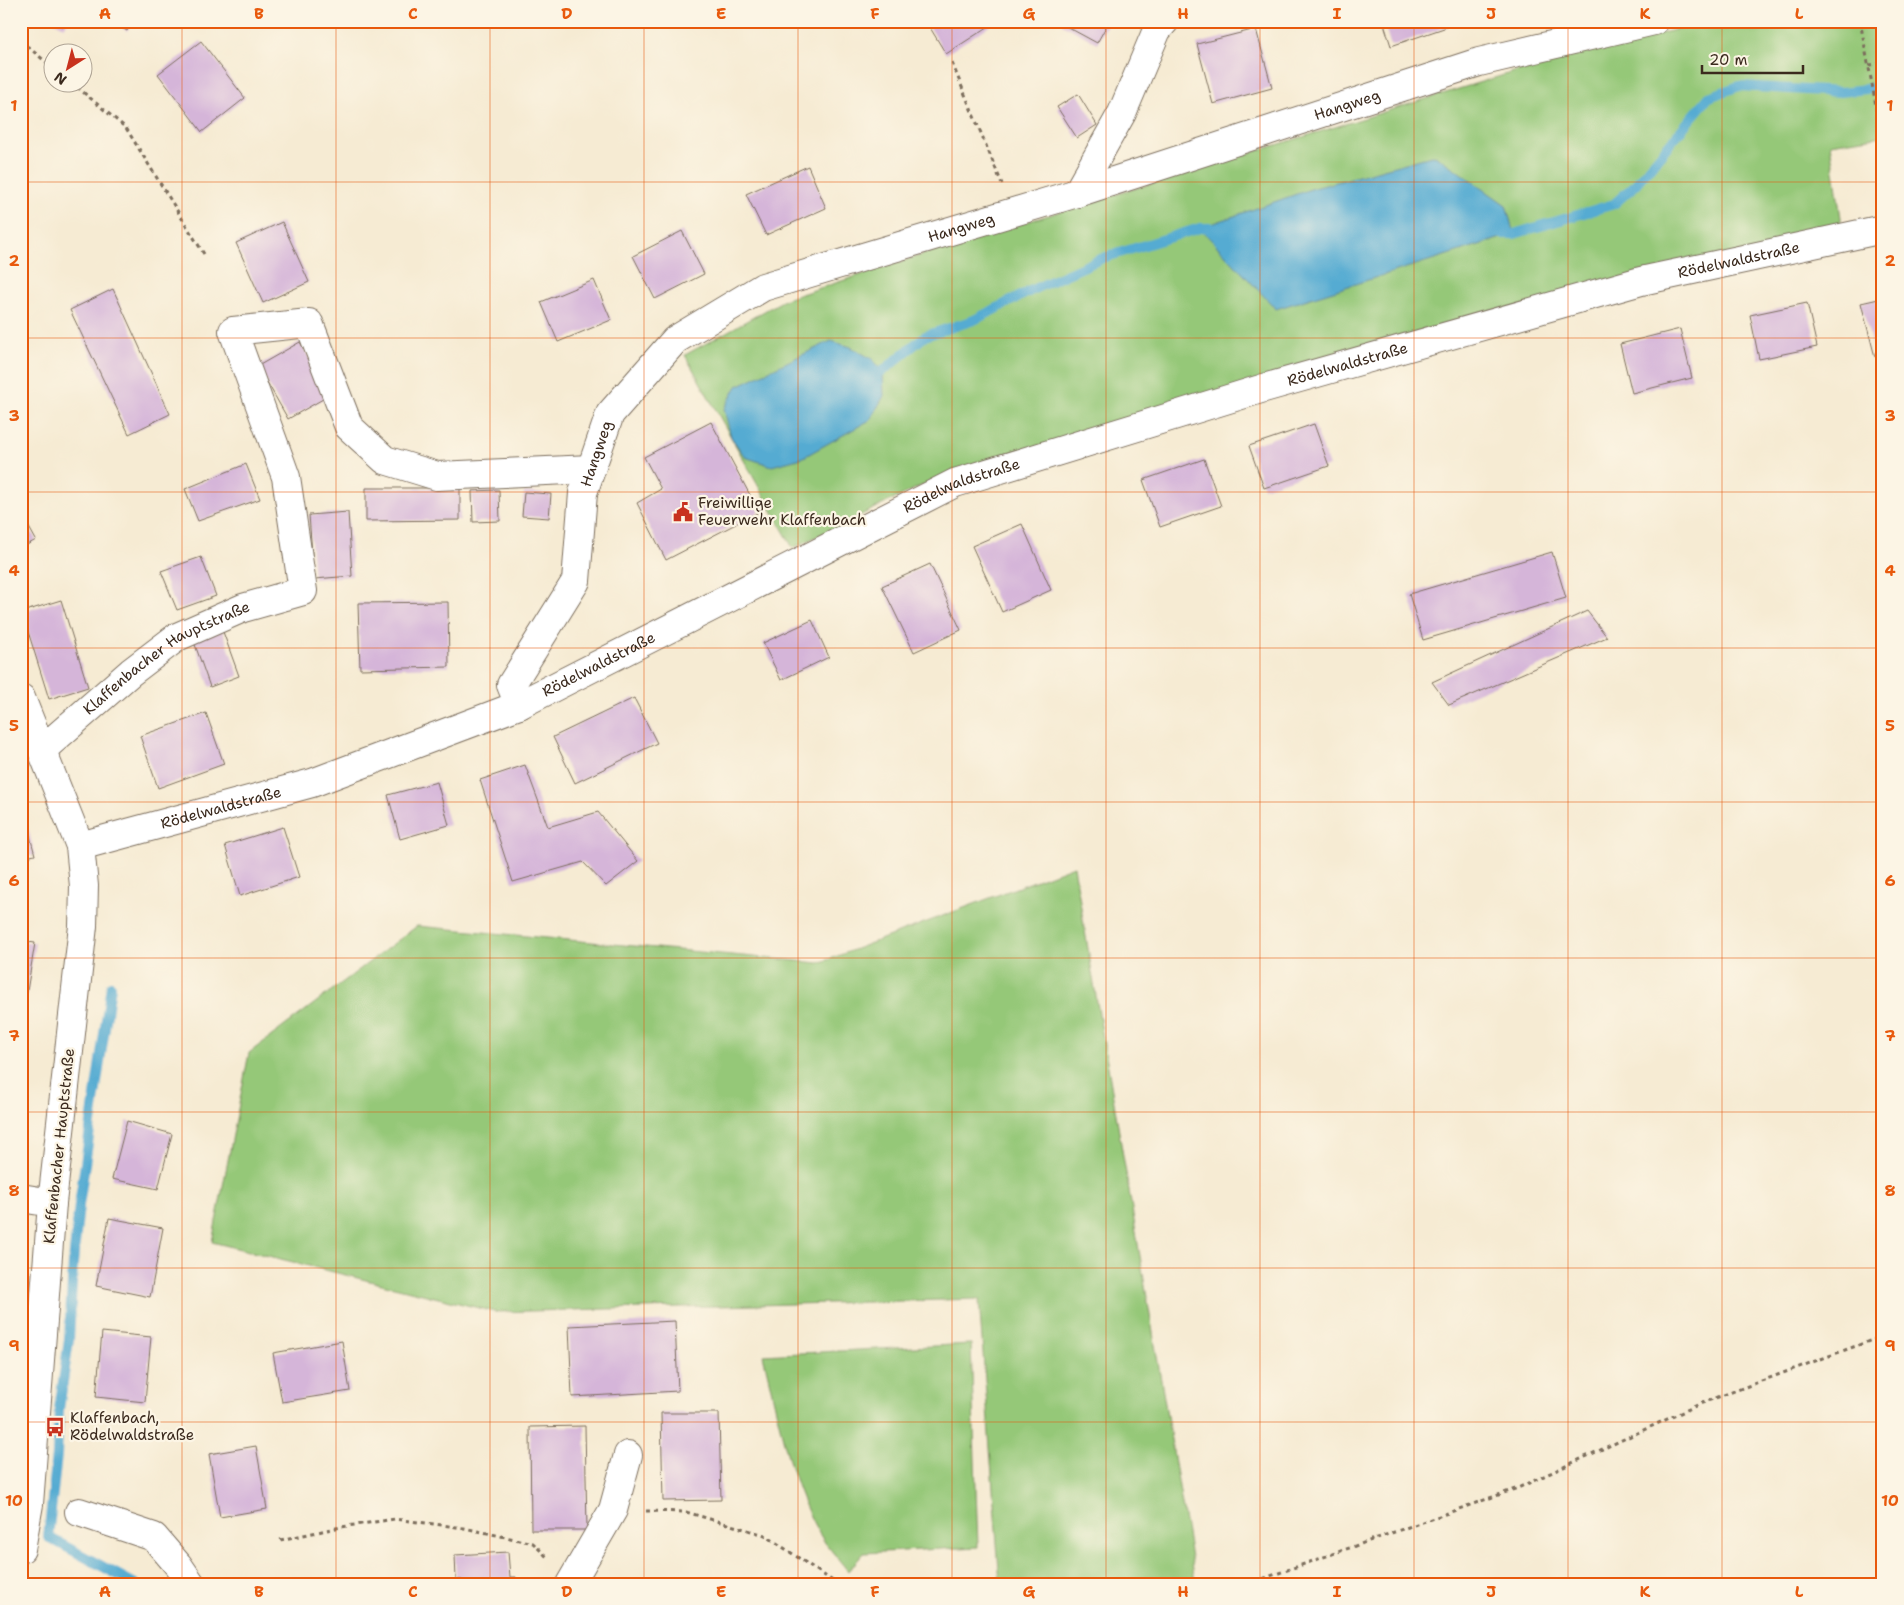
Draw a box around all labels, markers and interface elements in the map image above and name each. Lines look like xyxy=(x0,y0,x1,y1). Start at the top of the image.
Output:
text: A xyxy=(99,3,111,24)
text: B xyxy=(254,3,264,24)
text: C xyxy=(408,3,418,24)
text: D xyxy=(561,3,573,24)
text: E xyxy=(716,3,726,24)
text: F xyxy=(870,3,880,24)
text: G xyxy=(1023,3,1036,24)
text: H xyxy=(1177,3,1189,24)
text: I xyxy=(1333,3,1342,24)
text: J xyxy=(1486,3,1496,24)
text: K xyxy=(1640,3,1651,24)
text: L xyxy=(1795,3,1804,24)
north arrow xyxy=(42,42,92,92)
scale bar xyxy=(1702,42,1803,74)
text: 20 m xyxy=(1709,50,1748,70)
text: N xyxy=(51,68,70,89)
street label: Hangweg xyxy=(1311,85,1383,125)
text: 1 xyxy=(10,95,18,116)
text: 1 xyxy=(1886,95,1894,116)
street label: Hangweg xyxy=(925,208,997,247)
street label: Rödelwaldstraße xyxy=(1676,237,1802,283)
text: 2 xyxy=(8,250,20,271)
text: 2 xyxy=(1884,250,1896,271)
street label: Rödelwaldstraße xyxy=(1285,338,1410,391)
text: 3 xyxy=(8,405,20,426)
text: 3 xyxy=(1884,405,1896,426)
street label: Hangweg xyxy=(576,418,617,489)
street label: Rödelwaldstraße xyxy=(900,454,1022,518)
place label: Freiwillige Feuerwehr Klaffenbach xyxy=(698,493,866,530)
public building icon: Freiwillige Feuerwehr Klaffenbach xyxy=(672,501,694,523)
text: 4 xyxy=(8,560,20,581)
text: 4 xyxy=(1884,560,1896,581)
street label: Klaffenbacher Hauptstraße xyxy=(79,597,252,719)
street label: Rödelwaldstraße xyxy=(539,627,659,702)
text: 5 xyxy=(9,715,19,736)
text: 5 xyxy=(1885,715,1895,736)
street label: Rödelwaldstraße xyxy=(158,782,284,834)
text: 6 xyxy=(8,870,20,891)
text: 6 xyxy=(1884,870,1896,891)
text: 7 xyxy=(8,1025,20,1046)
text: 7 xyxy=(1884,1025,1896,1046)
street label: Klaffenbacher Hauptstraße xyxy=(39,1047,79,1245)
text: 8 xyxy=(8,1180,20,1201)
text: 8 xyxy=(1884,1180,1896,1201)
text: 9 xyxy=(8,1335,20,1356)
text: 9 xyxy=(1884,1335,1896,1356)
place label: Klaffenbach, Rödelwaldstraße xyxy=(70,1408,194,1445)
bus stop icon: Klaffenbach, Rödelwaldstraße xyxy=(44,1416,66,1438)
text: 10 xyxy=(5,1490,23,1511)
text: 10 xyxy=(1881,1490,1899,1511)
text: A xyxy=(99,1581,111,1602)
text: B xyxy=(254,1581,264,1602)
text: C xyxy=(408,1581,418,1602)
text: D xyxy=(561,1581,573,1602)
text: E xyxy=(716,1581,726,1602)
text: F xyxy=(870,1581,880,1602)
text: G xyxy=(1023,1581,1036,1602)
text: H xyxy=(1177,1581,1189,1602)
text: I xyxy=(1333,1581,1342,1602)
text: J xyxy=(1486,1581,1496,1602)
text: K xyxy=(1640,1581,1651,1602)
text: L xyxy=(1795,1581,1804,1602)

